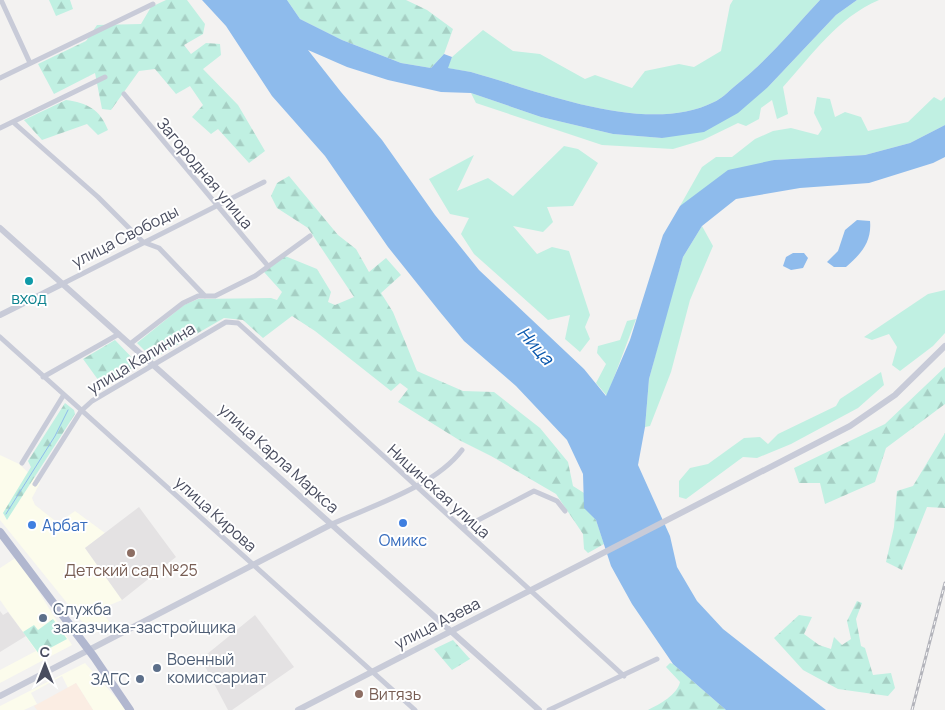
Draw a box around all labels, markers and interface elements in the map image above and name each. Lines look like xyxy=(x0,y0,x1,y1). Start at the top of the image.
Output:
street label: Загородная улица xyxy=(152,113,258,233)
street label: улица Свободы xyxy=(68,200,182,272)
marker: вход xyxy=(23,275,35,287)
place label: вход xyxy=(11,287,47,309)
street label: улица Калинина xyxy=(83,317,199,399)
water label: Ница xyxy=(512,321,560,370)
street label: улица Карла Маркса xyxy=(214,398,344,518)
street label: Ницинская улица xyxy=(383,439,495,543)
street label: улица Кирова xyxy=(170,471,262,557)
place label: Арбат xyxy=(42,514,88,536)
marker: Омикс xyxy=(397,517,409,529)
marker: Арбат xyxy=(26,519,38,531)
place label: Омикс xyxy=(379,529,427,551)
marker: Детский сад №25 xyxy=(125,547,137,559)
place label: Детский сад №25 xyxy=(64,559,198,581)
street label: улица Азева xyxy=(390,592,484,654)
place label: Служба заказчика-застройщика xyxy=(53,598,236,638)
marker: Служба заказчика-застройщика xyxy=(37,612,49,624)
north arrow xyxy=(20,640,70,690)
text: С xyxy=(40,642,50,661)
place label: Военный комиссариат xyxy=(167,648,266,688)
marker: Военный комиссариат xyxy=(151,662,163,674)
place label: ЗАГС xyxy=(90,668,130,690)
marker: ЗАГС xyxy=(134,673,146,685)
place label: Витязь xyxy=(369,683,421,705)
marker: Витязь xyxy=(353,688,365,700)

